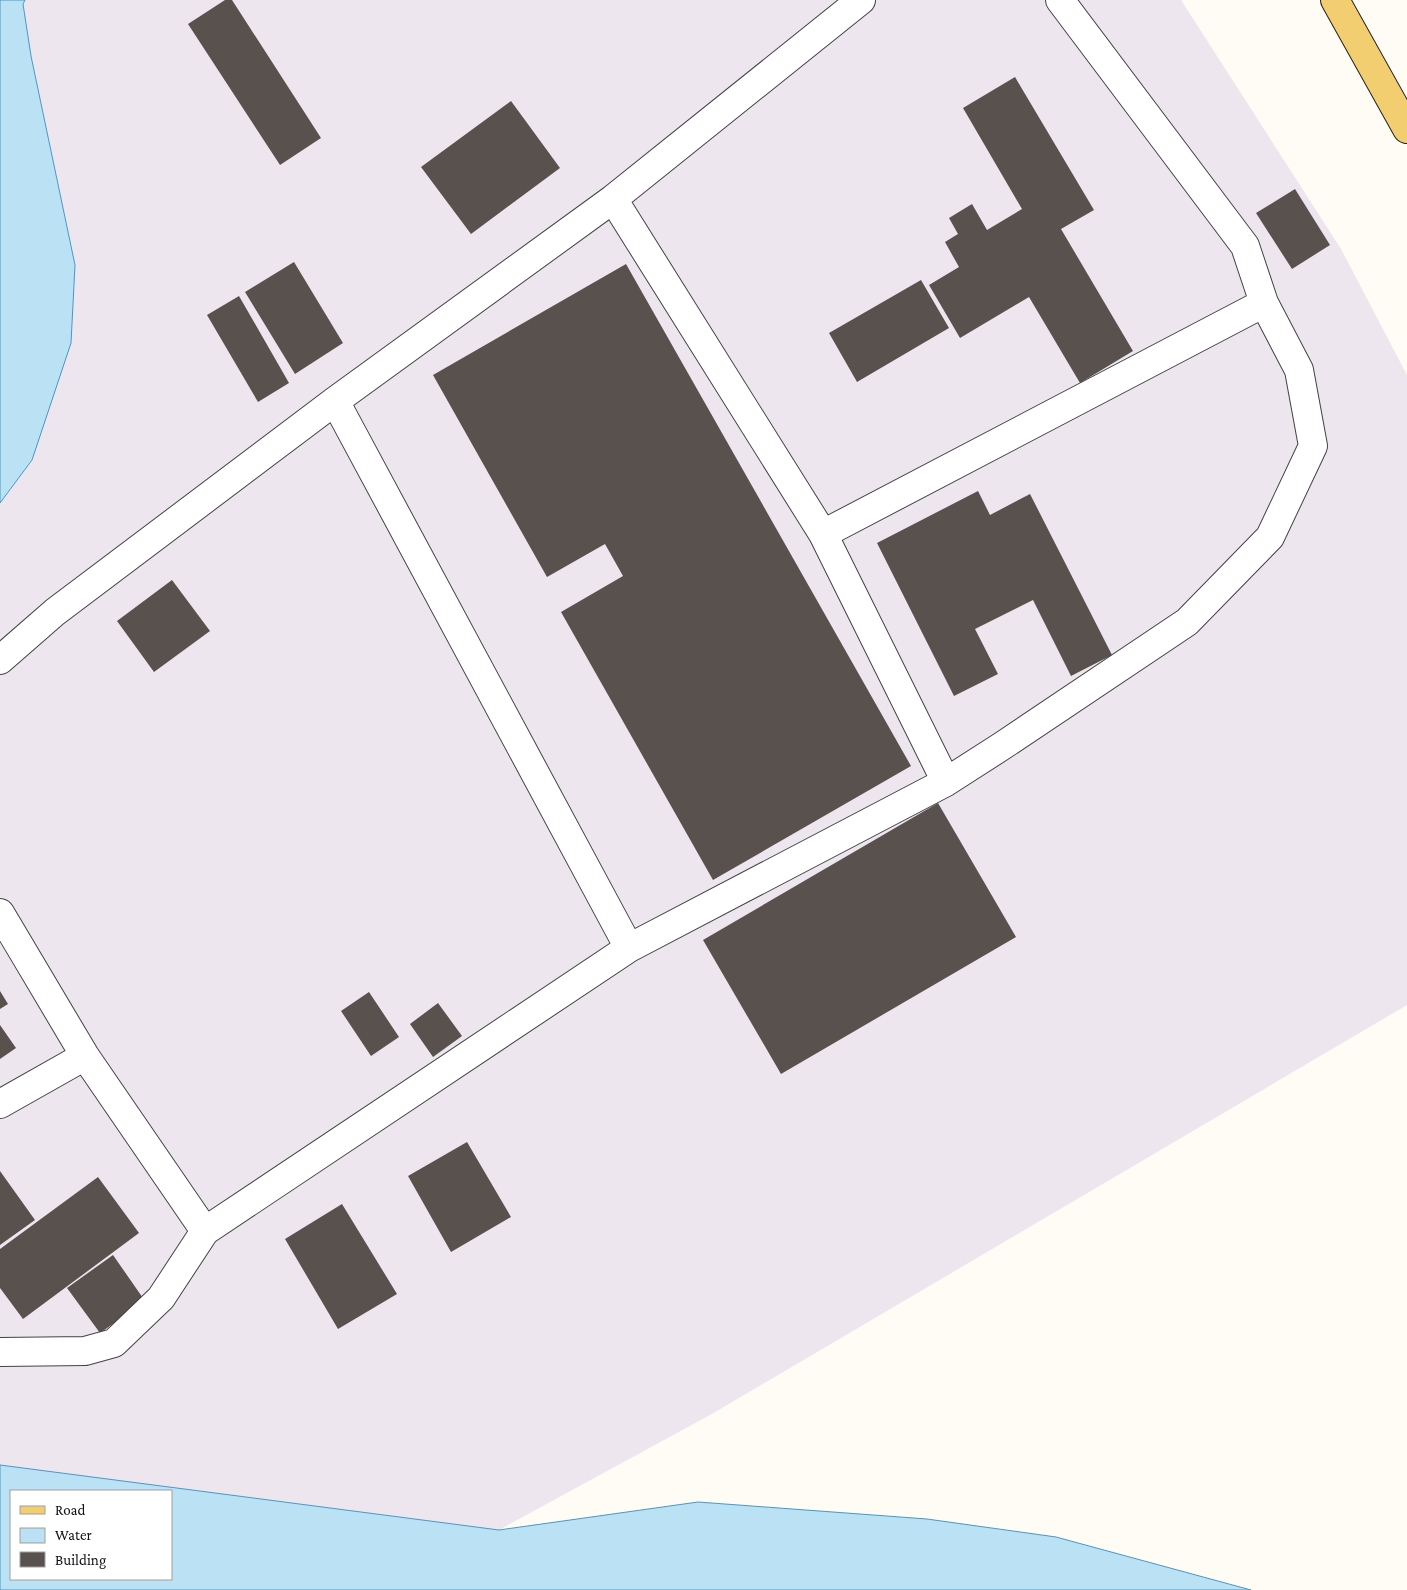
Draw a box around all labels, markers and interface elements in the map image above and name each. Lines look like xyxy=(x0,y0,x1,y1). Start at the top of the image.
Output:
legend xyxy=(10,1490,172,1580)
text: Road xyxy=(55,1502,86,1518)
text: Water xyxy=(55,1527,92,1543)
text: Building xyxy=(55,1552,106,1569)

